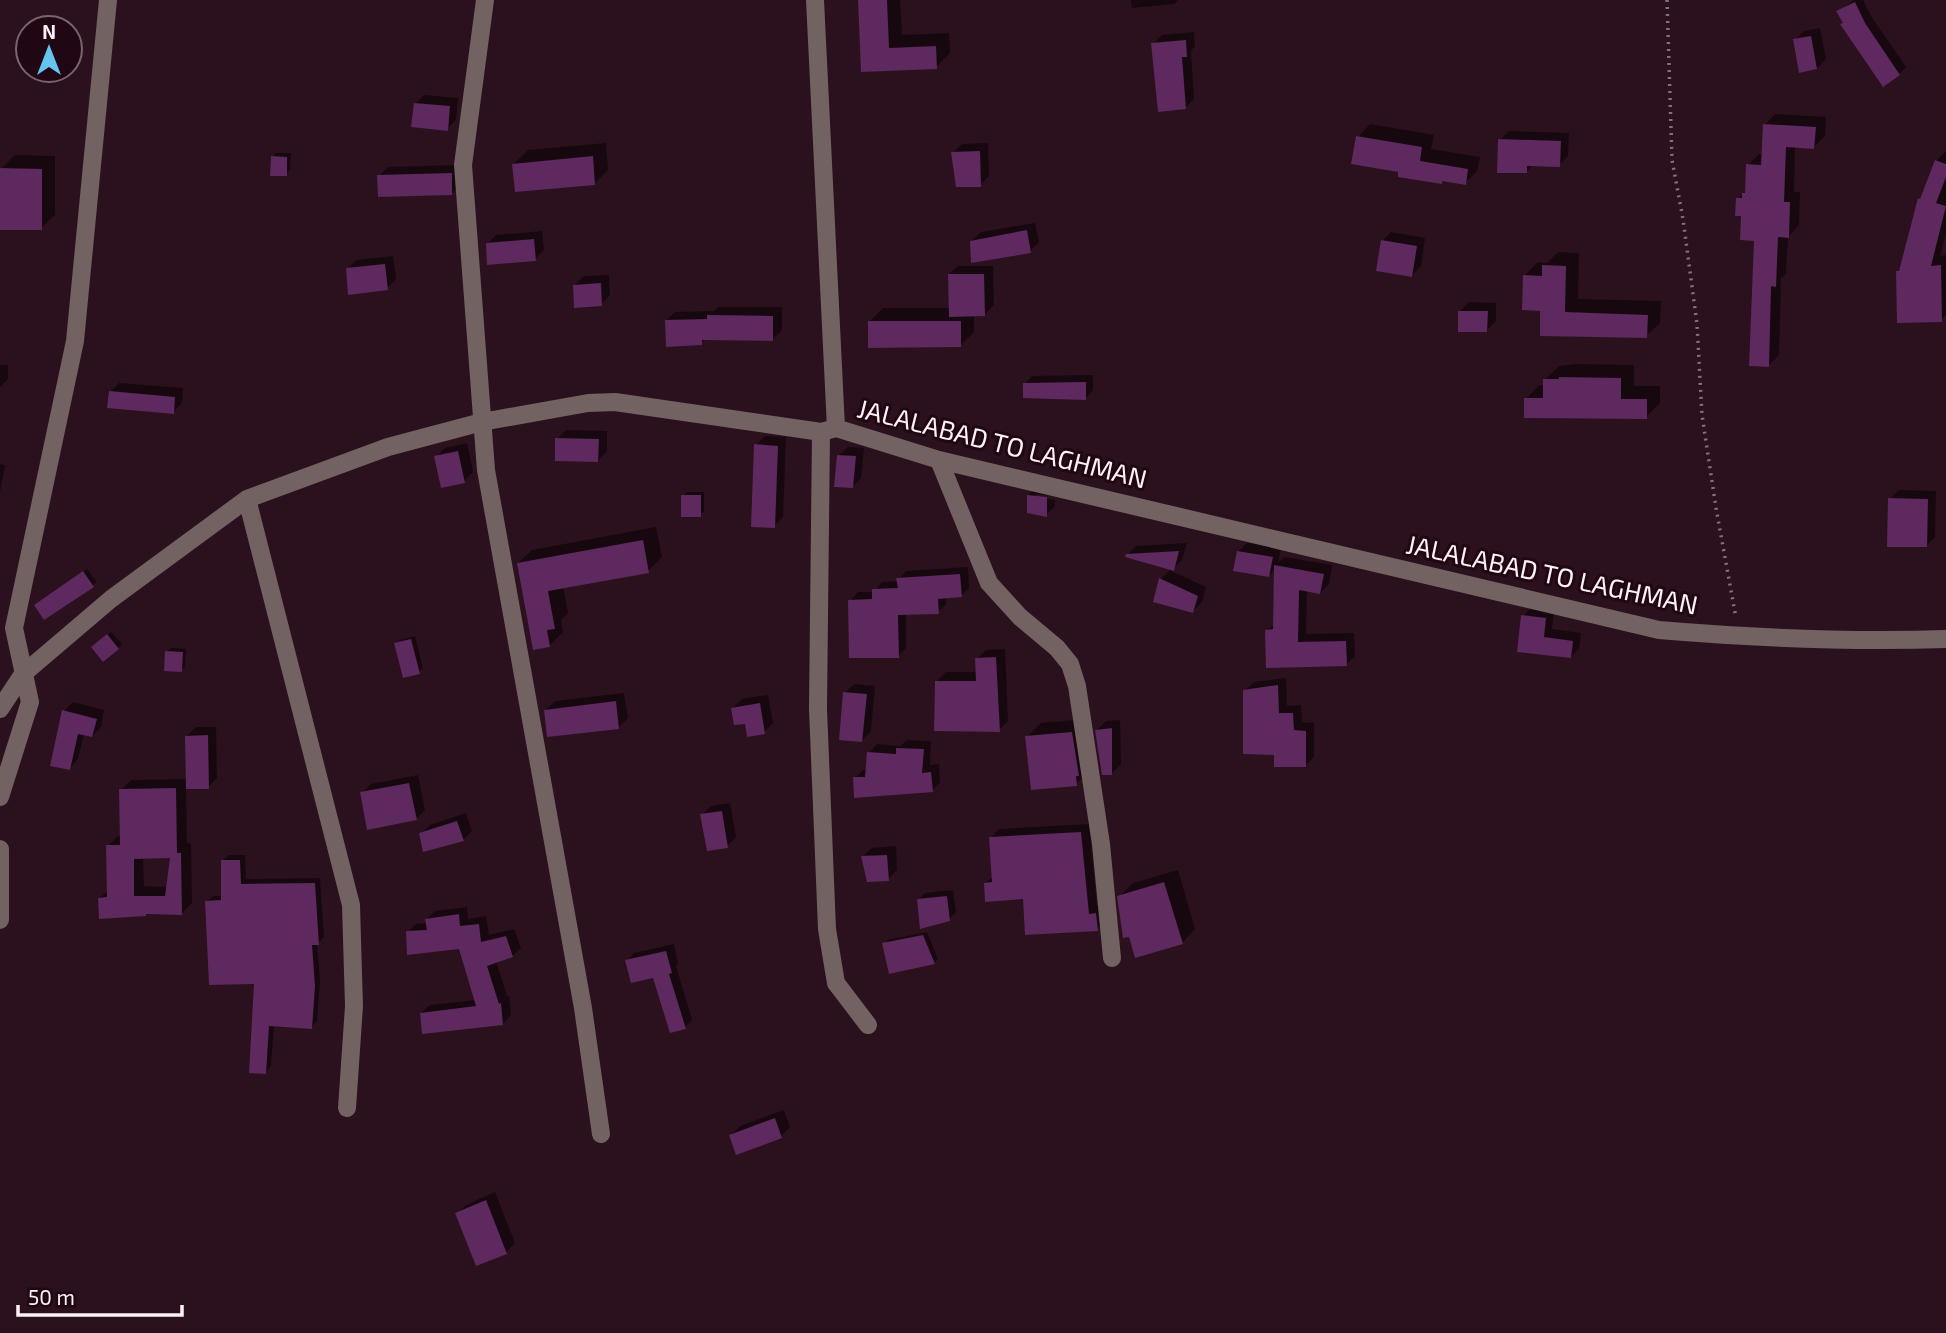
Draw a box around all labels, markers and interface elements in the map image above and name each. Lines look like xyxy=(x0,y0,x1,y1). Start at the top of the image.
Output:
north arrow xyxy=(14,14,84,84)
text: N xyxy=(42,20,56,43)
street label: JALALABAD TO LAGHMAN xyxy=(854,392,1150,494)
street label: JALALABAD TO LAGHMAN xyxy=(1404,527,1701,620)
scale bar xyxy=(18,1274,182,1318)
text: 50 m xyxy=(28,1284,75,1309)

